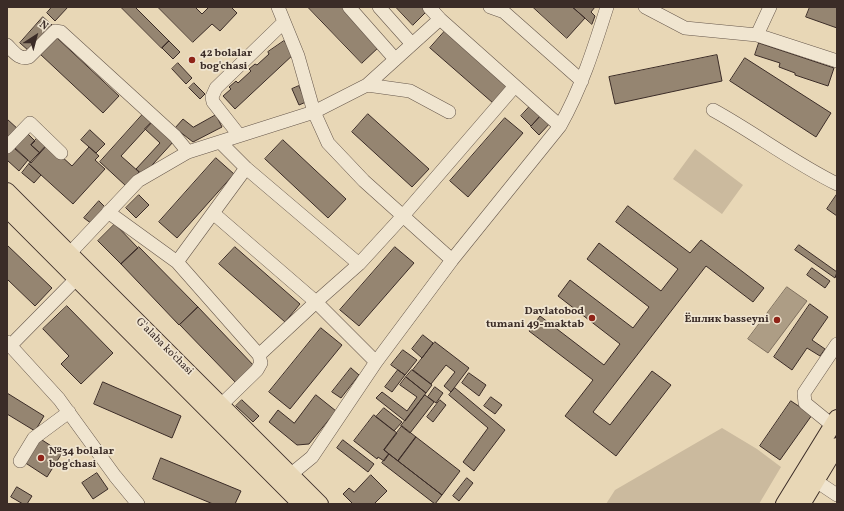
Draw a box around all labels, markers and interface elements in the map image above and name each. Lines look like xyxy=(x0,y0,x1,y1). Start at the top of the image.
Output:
north arrow xyxy=(16,16,56,56)
text: N xyxy=(36,17,51,34)
place label: 42 bolalar bog'chasi xyxy=(200,47,252,73)
marker: 42 bolalar bog'chasi xyxy=(187,55,197,65)
place label: Davlatobod tumani 49-maktab xyxy=(486,305,584,331)
marker: Davlatobod tumani 49-maktab xyxy=(587,313,597,323)
place label: Ёшлик basseyni xyxy=(684,313,769,327)
marker: Ёшлик basseyni xyxy=(772,315,782,325)
street label: G'alaba ko'chasi xyxy=(133,316,195,378)
place label: №34 bolalar bog'chasi xyxy=(49,445,114,471)
marker: №34 bolalar bog'chasi xyxy=(36,453,46,463)

